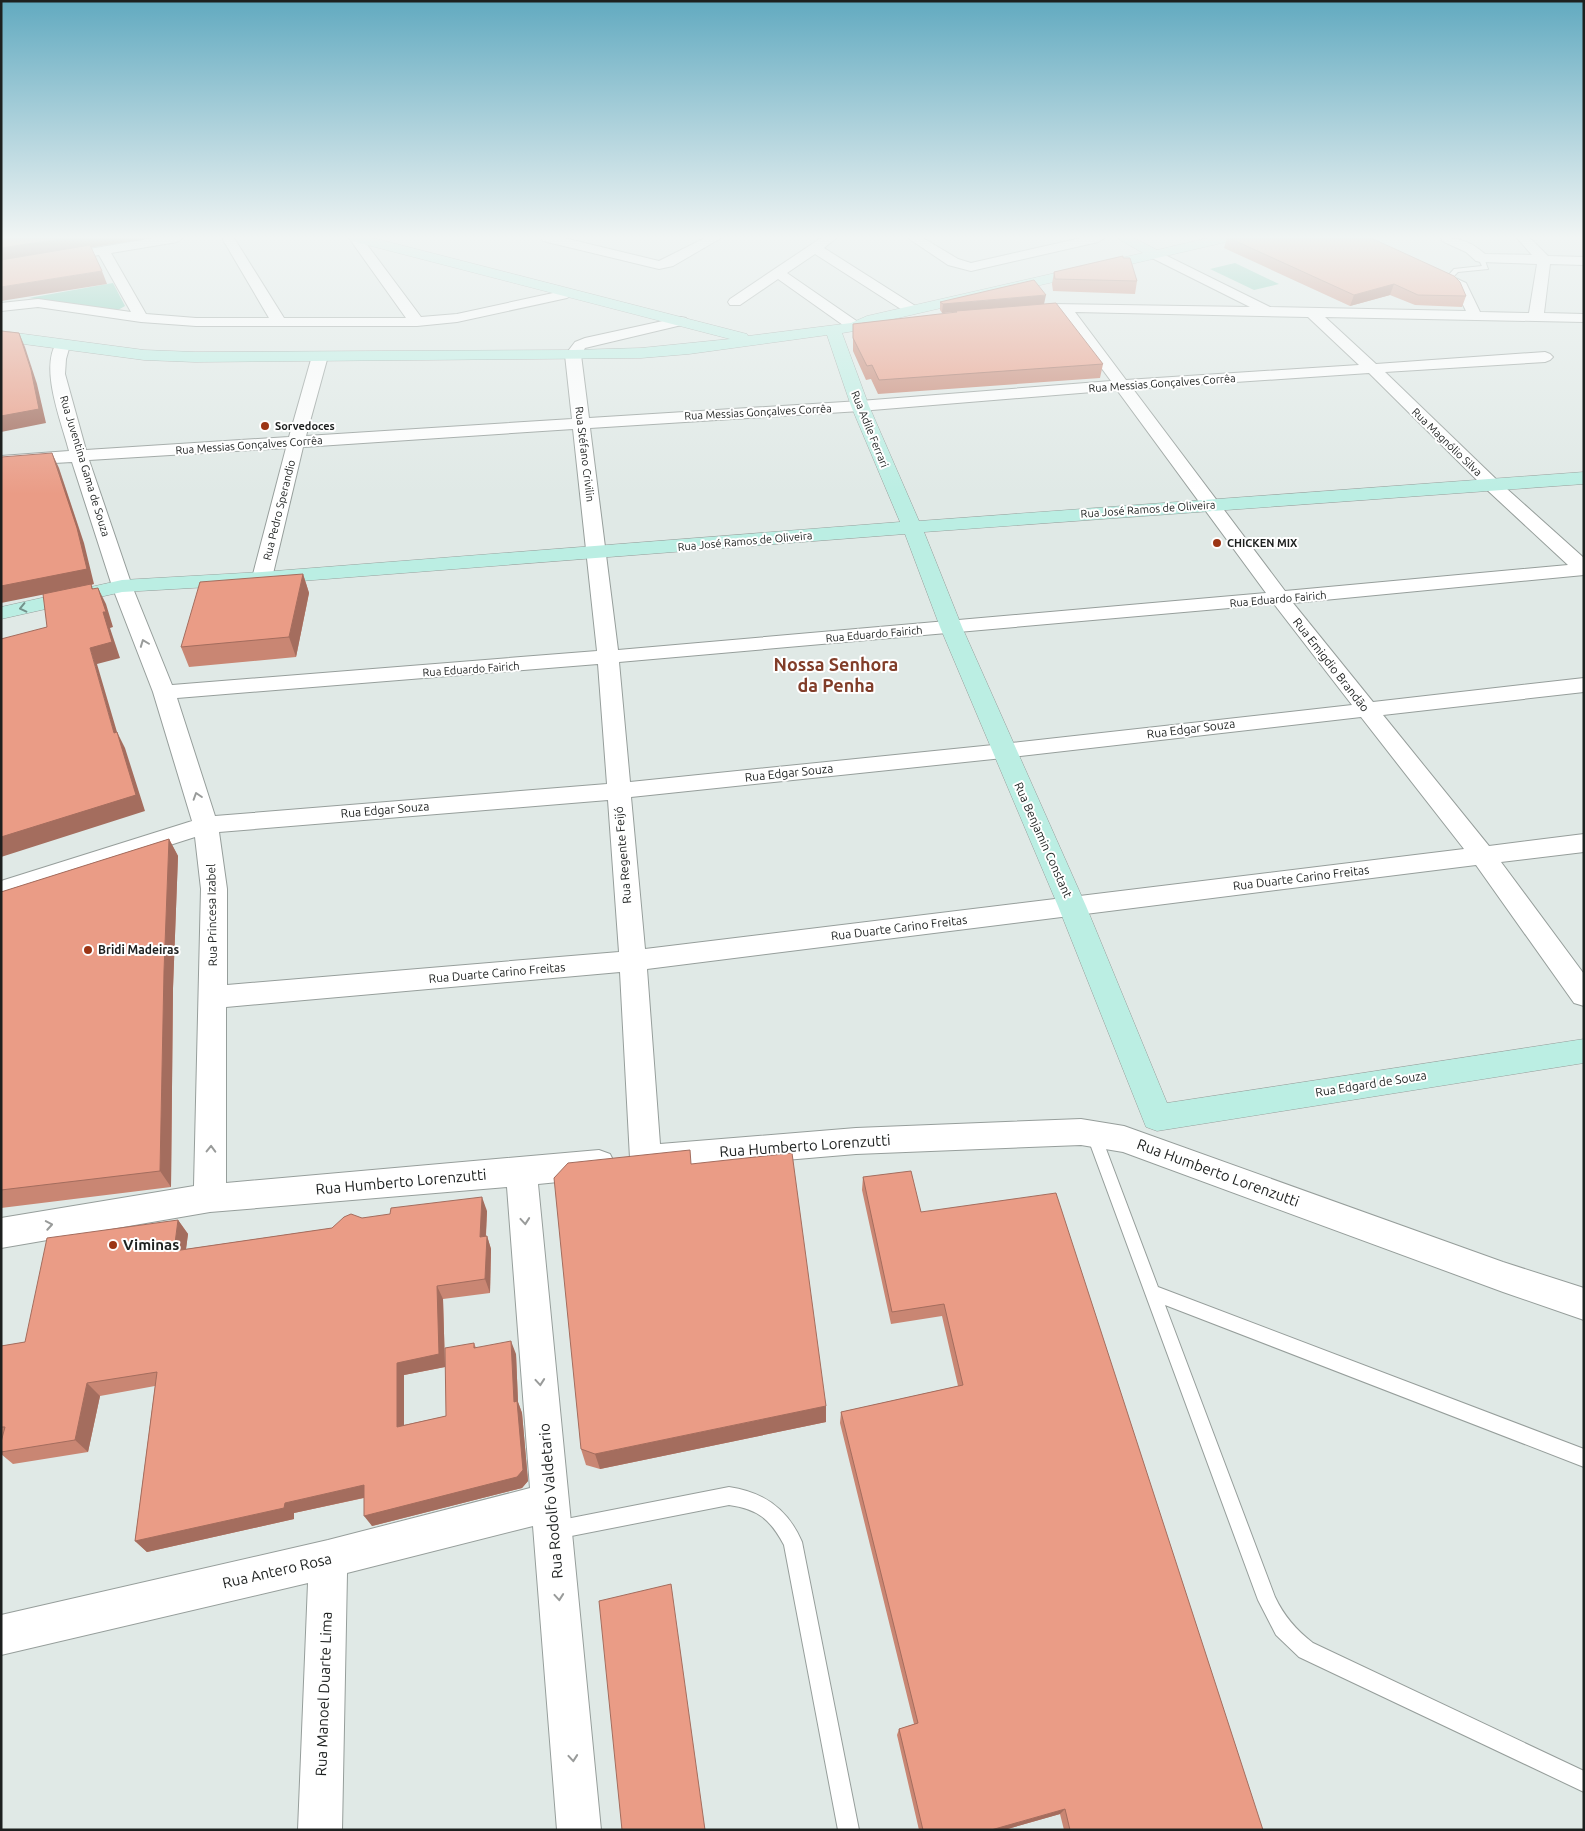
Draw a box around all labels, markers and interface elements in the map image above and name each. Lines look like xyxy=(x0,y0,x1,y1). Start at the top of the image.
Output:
street label: Rua Messias Gonçalves Corrêa xyxy=(1088,372,1236,394)
street label: Rua Adile Ferrari xyxy=(849,389,891,469)
street label: Rua Juventina Gama de Souza xyxy=(58,394,112,538)
street label: Rua Messias Gonçalves Corrêa xyxy=(684,402,832,422)
street label: Rua Stéfano Crivilin xyxy=(573,406,597,502)
street label: Rua Magnólio Silva xyxy=(1410,406,1484,478)
marker: Sorvedoces xyxy=(259,420,271,432)
place label: Sorvedoces xyxy=(275,420,335,432)
street label: Rua Messias Gonçalves Corrêa xyxy=(175,434,323,456)
street label: Rua Pedro Sperandio xyxy=(261,458,297,562)
street label: Rua José Ramos de Oliveira xyxy=(1080,498,1216,520)
street label: Rua José Ramos de Oliveira xyxy=(677,529,813,553)
marker: CHICKEN MIX xyxy=(1211,537,1223,549)
place label: CHICKEN MIX xyxy=(1227,537,1298,549)
street label: Rua Eduardo Fairich xyxy=(1229,589,1327,609)
one-way arrow xyxy=(19,603,28,613)
street label: Rua Emigdio Brandão xyxy=(1291,615,1372,714)
street label: Rua Eduardo Fairich xyxy=(825,624,923,644)
one-way arrow xyxy=(140,639,150,647)
district label: Nossa Senhora da Penha xyxy=(774,654,898,695)
street label: Rua Eduardo Fairich xyxy=(422,660,520,678)
street label: Rua Edgar Souza xyxy=(1146,717,1236,740)
street label: Rua Edgar Souza xyxy=(744,761,834,784)
street label: Rua Benjamin Constant xyxy=(1012,780,1075,900)
one-way arrow xyxy=(193,793,203,801)
street label: Rua Edgar Souza xyxy=(340,799,430,820)
street label: Rua Regente Feijó xyxy=(612,806,633,904)
street label: Rua Duarte Carino Freitas xyxy=(1232,863,1370,892)
street label: Rua Princesa Izabel xyxy=(204,864,219,966)
street label: Rua Duarte Carino Freitas xyxy=(830,913,968,942)
place label: Bridi Madeiras xyxy=(98,943,180,956)
marker: Bridi Madeiras xyxy=(82,944,94,956)
street label: Rua Duarte Carino Freitas xyxy=(428,960,566,985)
street label: Rua Edgard de Souza xyxy=(1314,1068,1427,1099)
street label: Rua Humberto Lorenzutti xyxy=(719,1131,891,1160)
street label: Rua Humberto Lorenzutti xyxy=(1135,1135,1302,1210)
one-way arrow xyxy=(205,1145,216,1153)
street label: Rua Humberto Lorenzutti xyxy=(315,1166,487,1197)
one-way arrow xyxy=(519,1217,530,1225)
one-way arrow xyxy=(45,1220,54,1230)
place label: Viminas xyxy=(123,1236,179,1253)
marker: Viminas xyxy=(107,1239,119,1251)
one-way arrow xyxy=(534,1379,545,1387)
street label: Rua Rodolfo Valdetario xyxy=(535,1423,566,1580)
street label: Rua Antero Rosa xyxy=(221,1550,333,1591)
one-way arrow xyxy=(553,1593,564,1601)
street label: Rua Manoel Duarte Lima xyxy=(312,1611,335,1777)
one-way arrow xyxy=(567,1755,578,1763)

